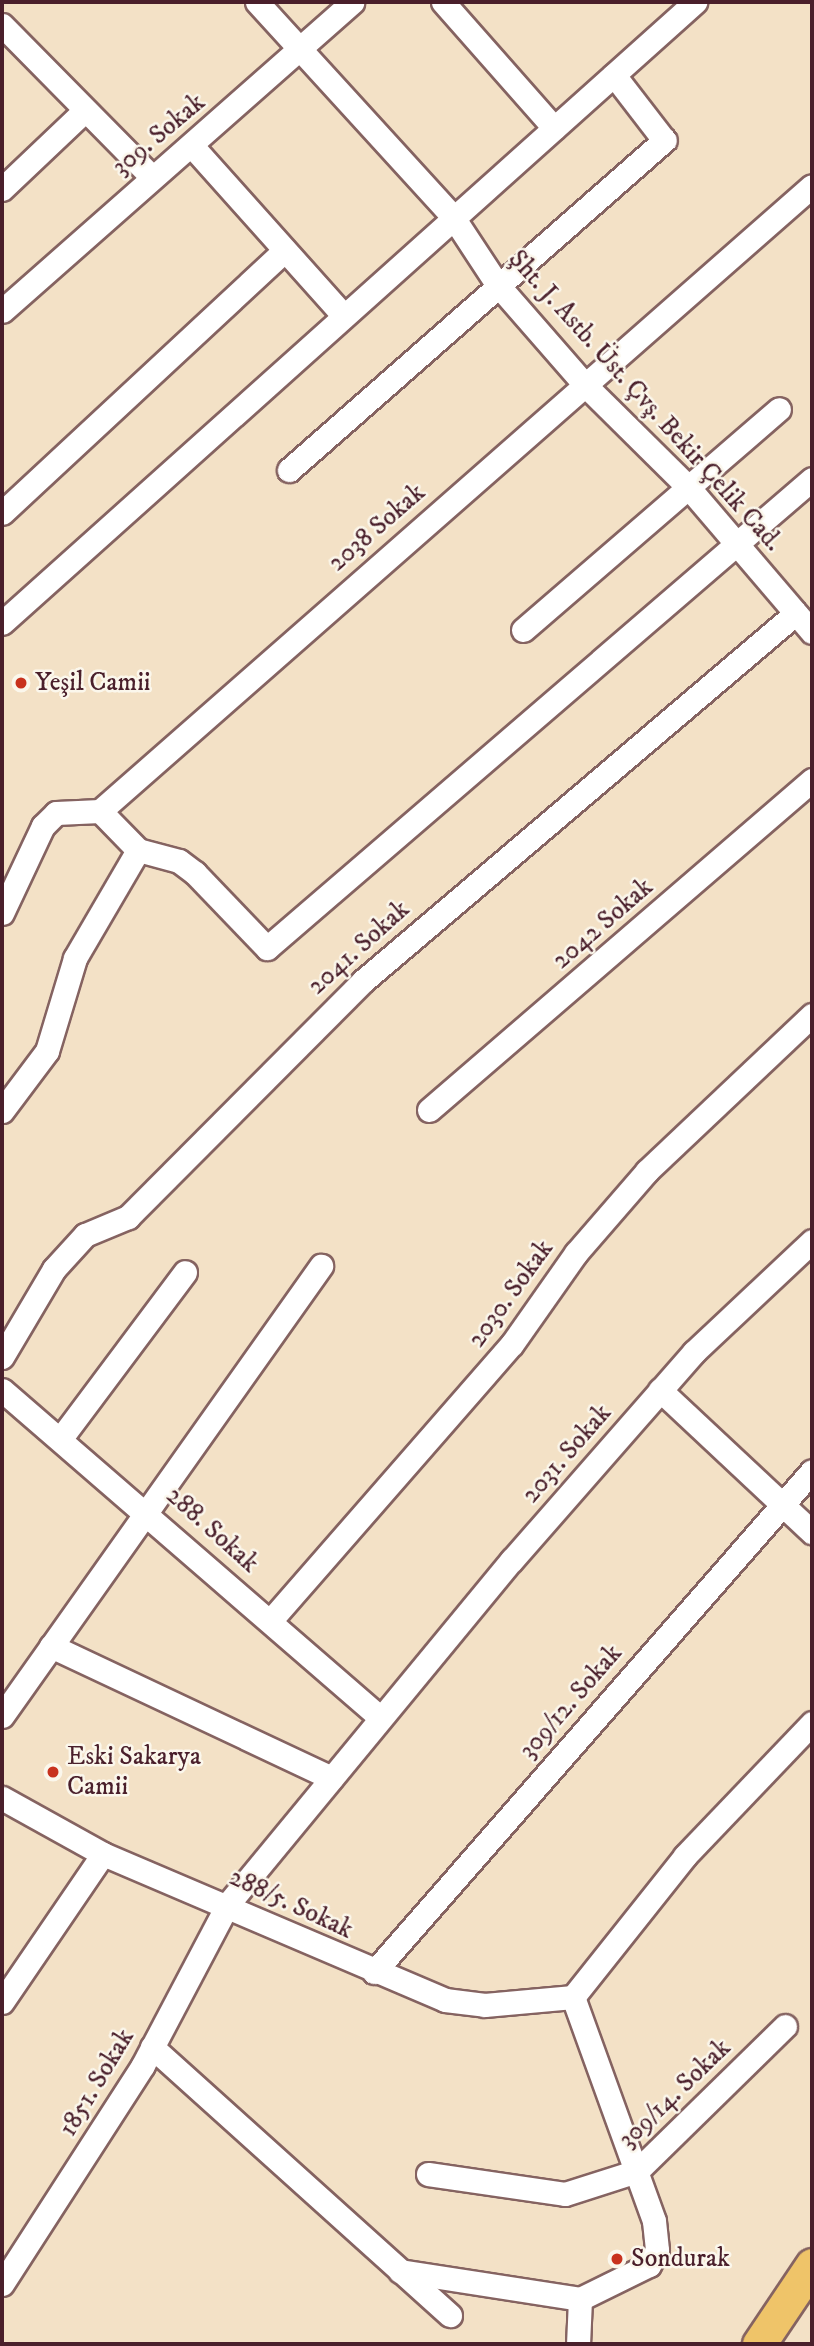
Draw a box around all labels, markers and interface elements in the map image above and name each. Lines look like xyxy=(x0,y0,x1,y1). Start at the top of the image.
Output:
street label: 309. Sokak xyxy=(106,87,212,183)
street label: Şht. J. Astb. Üst. Çvş. Bekir Çelik Cad. xyxy=(501,244,789,558)
street label: 2038 Sokak xyxy=(322,478,432,578)
place label: Yeşil Camii xyxy=(35,667,151,699)
marker: Yeşil Camii xyxy=(13,675,29,691)
street label: 2042 Sokak xyxy=(546,872,660,976)
street label: 2041. Sokak xyxy=(302,894,416,1002)
street label: 2030. Sokak xyxy=(462,1234,560,1354)
street label: 2031. Sokak xyxy=(516,1398,618,1510)
street label: 288. Sokak xyxy=(159,1480,265,1580)
street label: 309/12. Sokak xyxy=(513,1638,629,1766)
place label: Eski Sakarya Camii xyxy=(67,1741,201,1802)
marker: Eski Sakarya Camii xyxy=(45,1764,61,1780)
street label: 288/5. Sokak xyxy=(224,1862,358,1946)
street label: 1851. Sokak xyxy=(53,2024,141,2142)
street label: 309/14. Sokak xyxy=(613,2033,737,2155)
place label: Sondurak xyxy=(631,2243,730,2275)
marker: Sondurak xyxy=(609,2251,625,2267)

